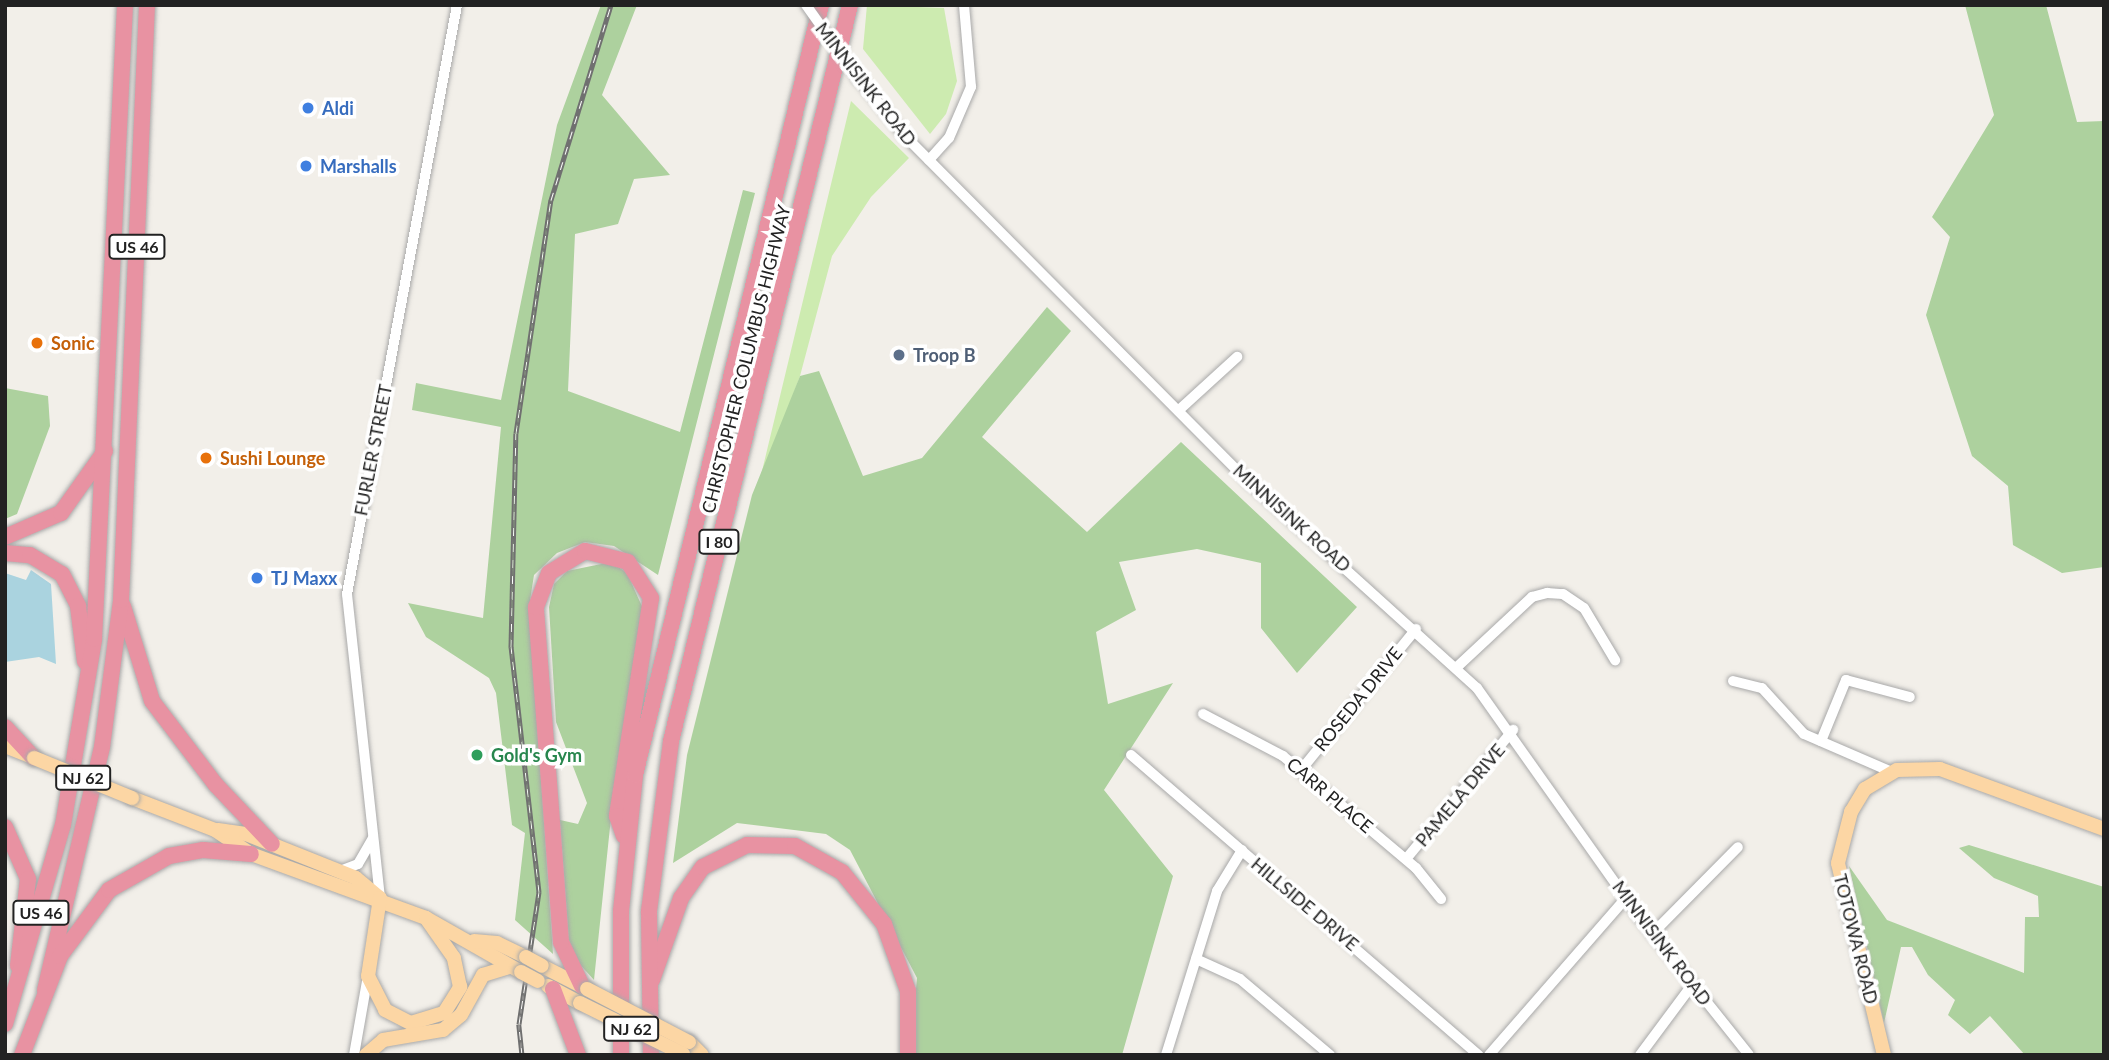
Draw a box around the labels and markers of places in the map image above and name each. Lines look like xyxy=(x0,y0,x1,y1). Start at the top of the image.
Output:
place label: Aldi xyxy=(322,97,354,119)
marker: Aldi xyxy=(300,100,316,116)
place label: Marshalls xyxy=(320,155,397,177)
marker: Marshalls xyxy=(298,158,314,174)
place label: Sonic xyxy=(51,332,95,354)
marker: Sonic xyxy=(29,335,45,351)
place label: Troop B xyxy=(913,344,976,366)
marker: Troop B xyxy=(891,347,907,363)
place label: Sushi Lounge xyxy=(220,447,325,469)
marker: Sushi Lounge xyxy=(198,450,214,466)
place label: TJ Maxx xyxy=(271,567,337,589)
marker: TJ Maxx xyxy=(249,570,265,586)
place label: Gold's Gym xyxy=(491,744,582,766)
marker: Gold's Gym xyxy=(469,747,485,763)

